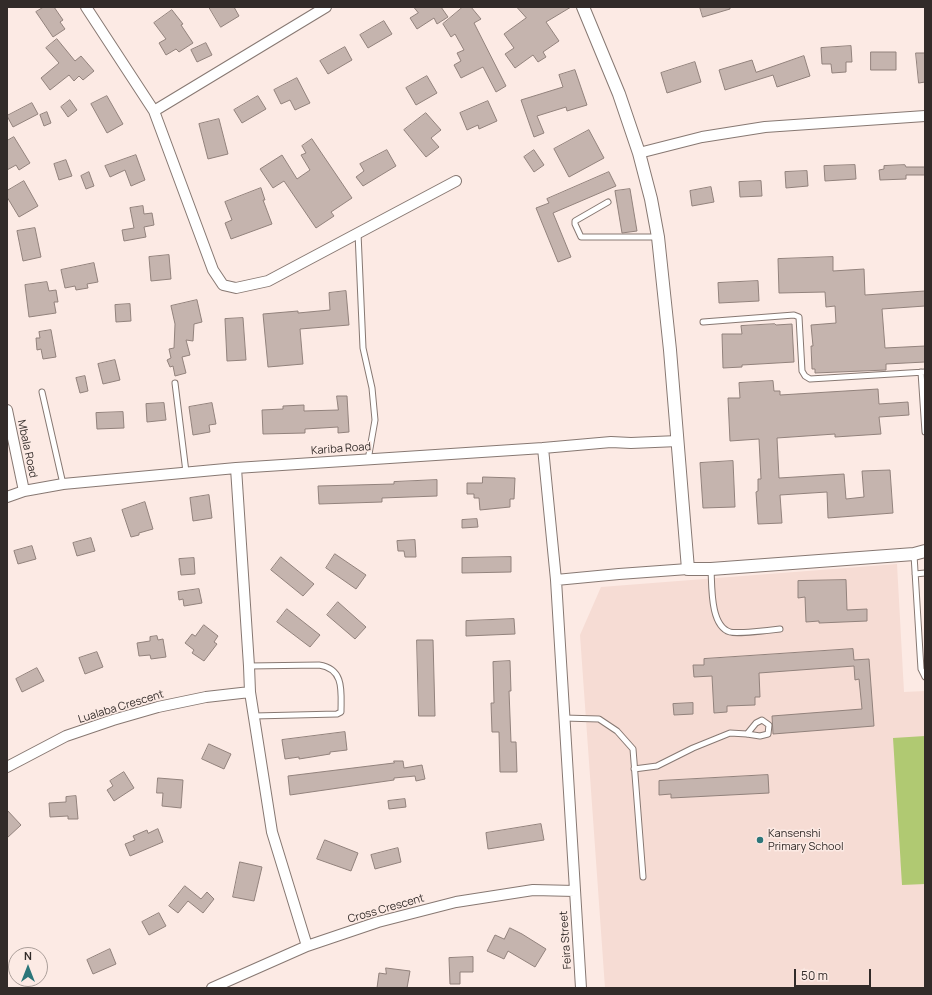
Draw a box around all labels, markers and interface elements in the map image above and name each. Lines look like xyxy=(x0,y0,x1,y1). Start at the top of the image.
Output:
street label: Mbala Road xyxy=(14,419,40,479)
street label: Kariba Road xyxy=(311,440,371,458)
street label: Lualaba Crescent xyxy=(77,688,165,726)
place label: Kansenshi Primary School xyxy=(768,827,843,853)
marker: Kansenshi Primary School xyxy=(755,835,765,845)
street label: Cross Crescent xyxy=(346,892,426,926)
street label: Feira Street xyxy=(557,910,575,970)
north arrow xyxy=(8,947,48,987)
text: N xyxy=(24,948,32,963)
scale bar xyxy=(796,961,873,987)
text: 50 m xyxy=(801,967,828,984)

